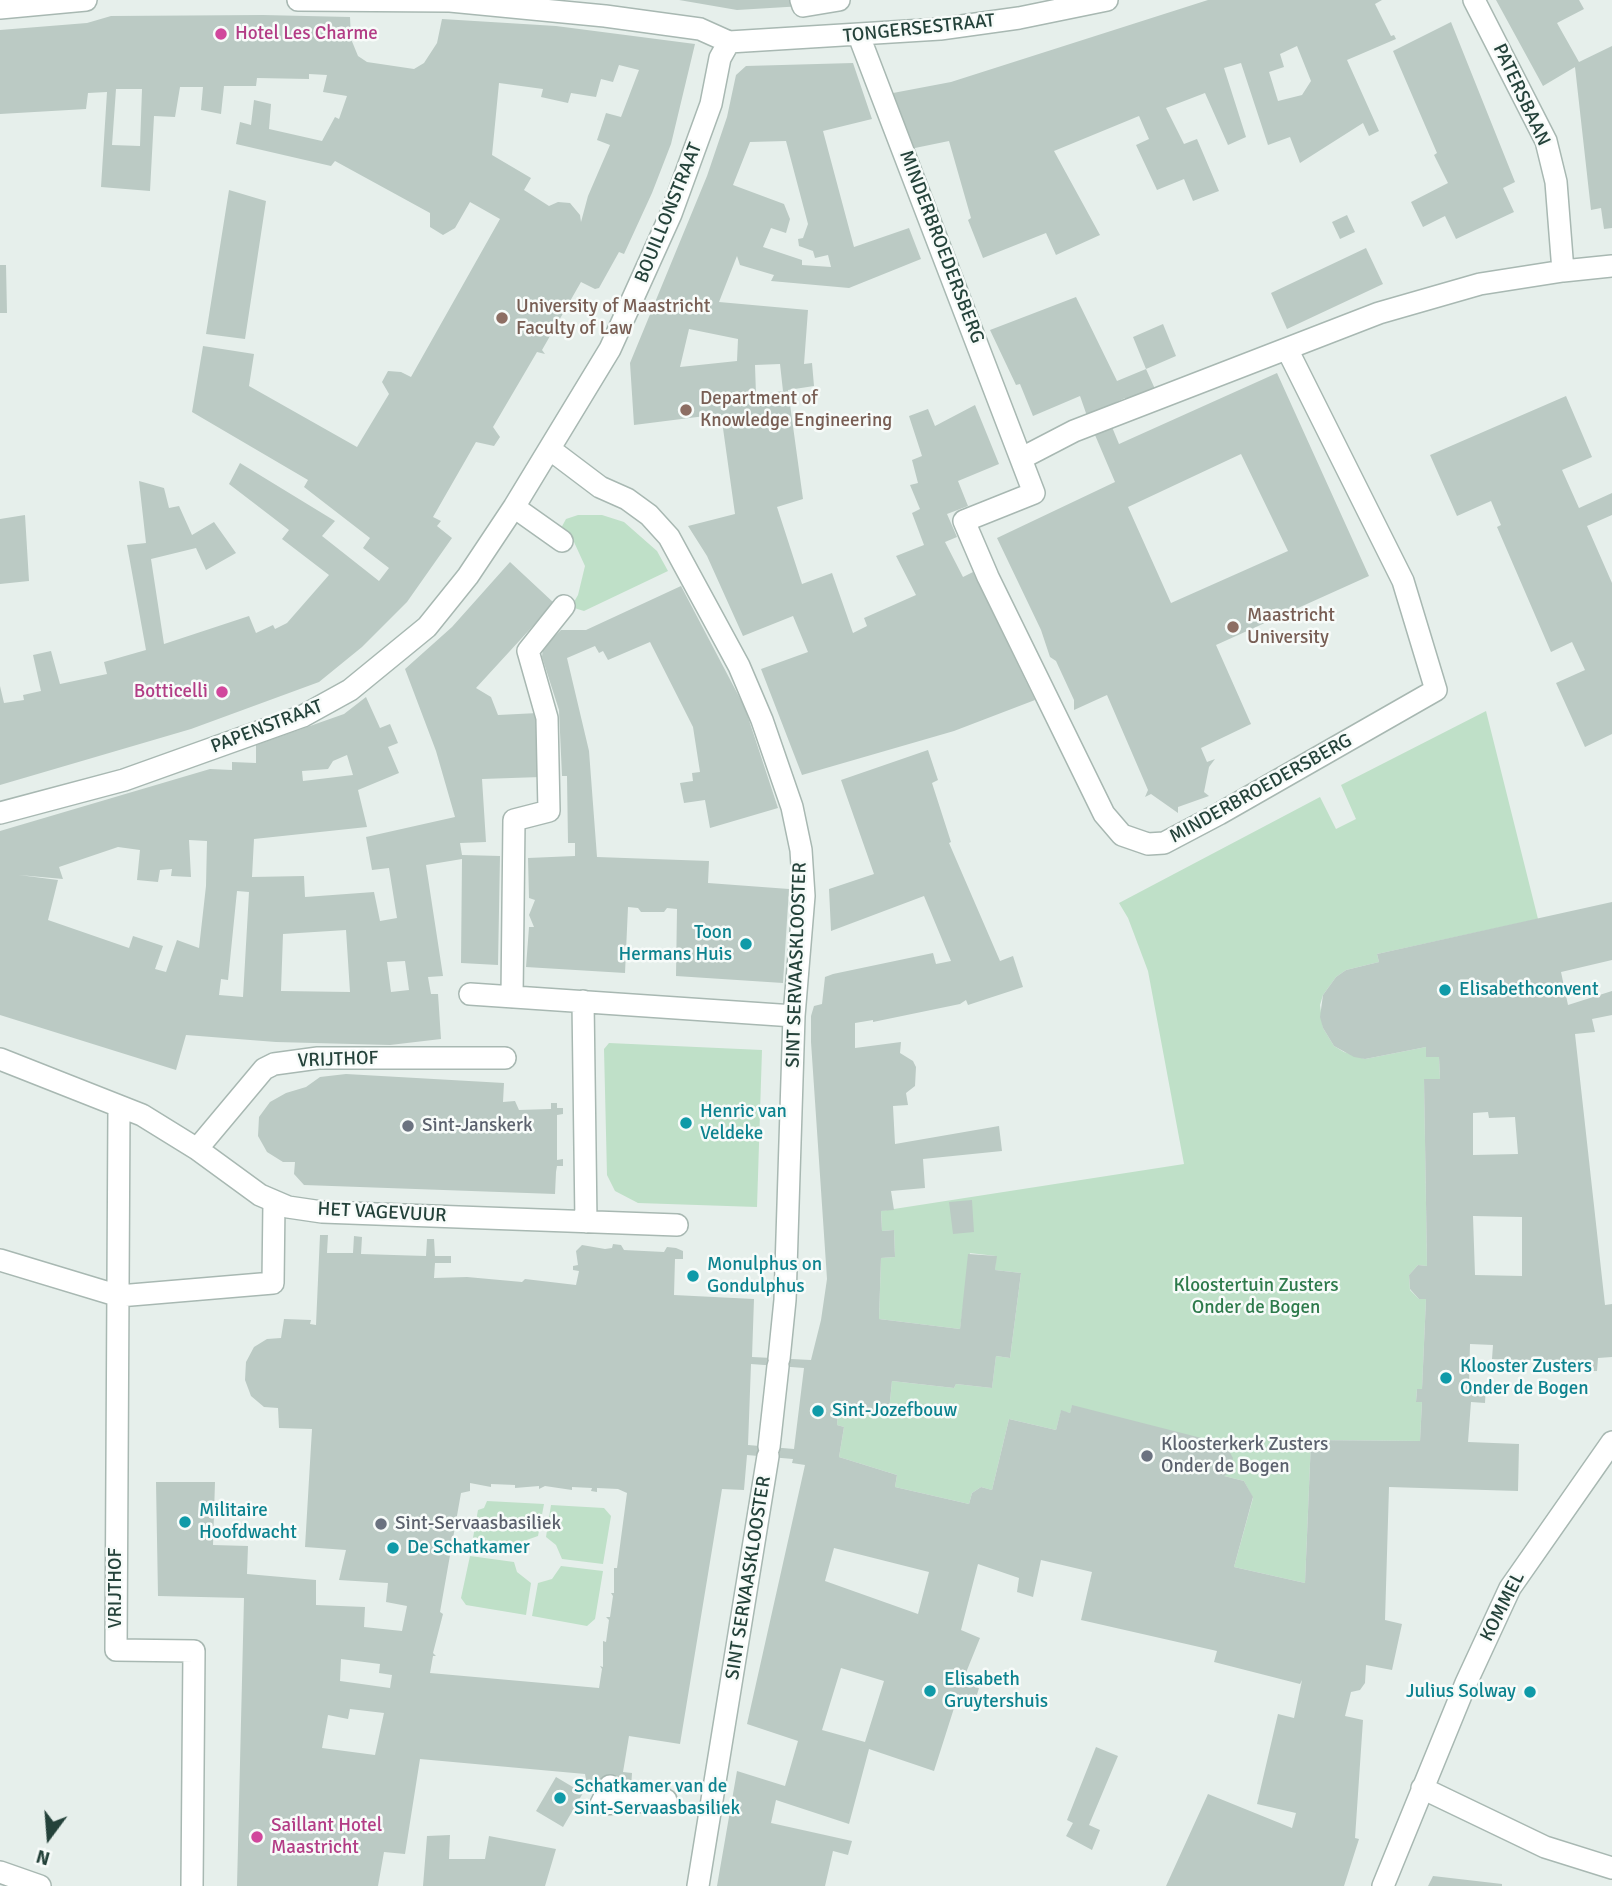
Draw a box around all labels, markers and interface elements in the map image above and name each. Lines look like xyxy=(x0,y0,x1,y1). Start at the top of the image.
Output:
street label: TONGERSESTRAAT xyxy=(842,10,996,48)
place label: Hotel Les Charme xyxy=(235,23,378,45)
marker: Hotel Les Charme xyxy=(213,26,229,42)
street label: PATERSBAAN xyxy=(1487,40,1555,150)
street label: BOUILLONSTRAAT xyxy=(631,140,707,286)
street label: MINDERBROEDERSBERG xyxy=(894,147,988,347)
place label: University of Maastricht Faculty of Law xyxy=(516,296,710,340)
marker: University of Maastricht Faculty of Law xyxy=(494,310,510,326)
place label: Department of Knowledge Engineering xyxy=(700,388,892,432)
marker: Department of Knowledge Engineering xyxy=(678,402,694,418)
place label: Maastricht University xyxy=(1247,605,1335,649)
marker: Maastricht University xyxy=(1225,619,1241,635)
place label: Botticelli xyxy=(134,681,208,703)
marker: Botticelli xyxy=(214,684,230,700)
street label: PAPENSTRAAT xyxy=(208,695,326,759)
street label: MINDERBROEDERSBERG xyxy=(1166,729,1356,849)
street label: SINT SERVAASKLOOSTER xyxy=(782,862,812,1068)
place label: Toon Hermans Huis xyxy=(618,922,732,966)
marker: Toon Hermans Huis xyxy=(738,936,754,952)
place label: Elisabethconvent xyxy=(1459,979,1599,1001)
marker: Elisabethconvent xyxy=(1437,982,1453,998)
street label: VRIJTHOF xyxy=(297,1047,379,1073)
place label: Henric van Veldeke xyxy=(700,1101,787,1145)
place label: Sint-Janskerk xyxy=(422,1115,532,1137)
marker: Henric van Veldeke xyxy=(678,1115,694,1131)
marker: Sint-Janskerk xyxy=(400,1118,416,1134)
street label: HET VAGEVUUR xyxy=(317,1198,447,1228)
place label: Monulphus on Gondulphus xyxy=(707,1254,822,1298)
marker: Monulphus on Gondulphus xyxy=(685,1268,701,1284)
park label: Kloostertuin Zusters Onder de Bogen xyxy=(1174,1275,1338,1319)
place label: Klooster Zusters Onder de Bogen xyxy=(1460,1356,1592,1400)
marker: Klooster Zusters Onder de Bogen xyxy=(1438,1370,1454,1386)
place label: Sint-Jozefbouw xyxy=(832,1400,957,1422)
marker: Sint-Jozefbouw xyxy=(810,1403,826,1419)
place label: Kloosterkerk Zusters Onder de Bogen xyxy=(1161,1434,1328,1478)
marker: Kloosterkerk Zusters Onder de Bogen xyxy=(1139,1448,1155,1464)
street label: SINT SERVAASKLOOSTER xyxy=(722,1474,776,1682)
place label: Militaire Hoofdwacht xyxy=(199,1500,297,1544)
place label: Sint-Servaasbasiliek xyxy=(395,1513,561,1535)
marker: Militaire Hoofdwacht xyxy=(177,1514,193,1530)
marker: Sint-Servaasbasiliek xyxy=(373,1516,389,1532)
place label: De Schatkamer xyxy=(407,1537,530,1559)
marker: De Schatkamer xyxy=(385,1540,401,1556)
street label: VRIJTHOF xyxy=(105,1548,127,1628)
street label: KOMMEL xyxy=(1476,1568,1530,1646)
place label: Elisabeth Gruytershuis xyxy=(944,1669,1048,1713)
place label: Julius Solway xyxy=(1406,1681,1516,1703)
marker: Elisabeth Gruytershuis xyxy=(922,1683,938,1699)
marker: Julius Solway xyxy=(1522,1684,1538,1700)
place label: Schatkamer van de Sint-Servaasbasiliek xyxy=(574,1776,740,1820)
marker: Schatkamer van de Sint-Servaasbasiliek xyxy=(552,1790,568,1806)
north arrow xyxy=(14,1802,84,1872)
place label: Saillant Hotel Maastricht xyxy=(271,1815,382,1859)
marker: Saillant Hotel Maastricht xyxy=(249,1829,265,1845)
text: N xyxy=(34,1844,53,1871)

